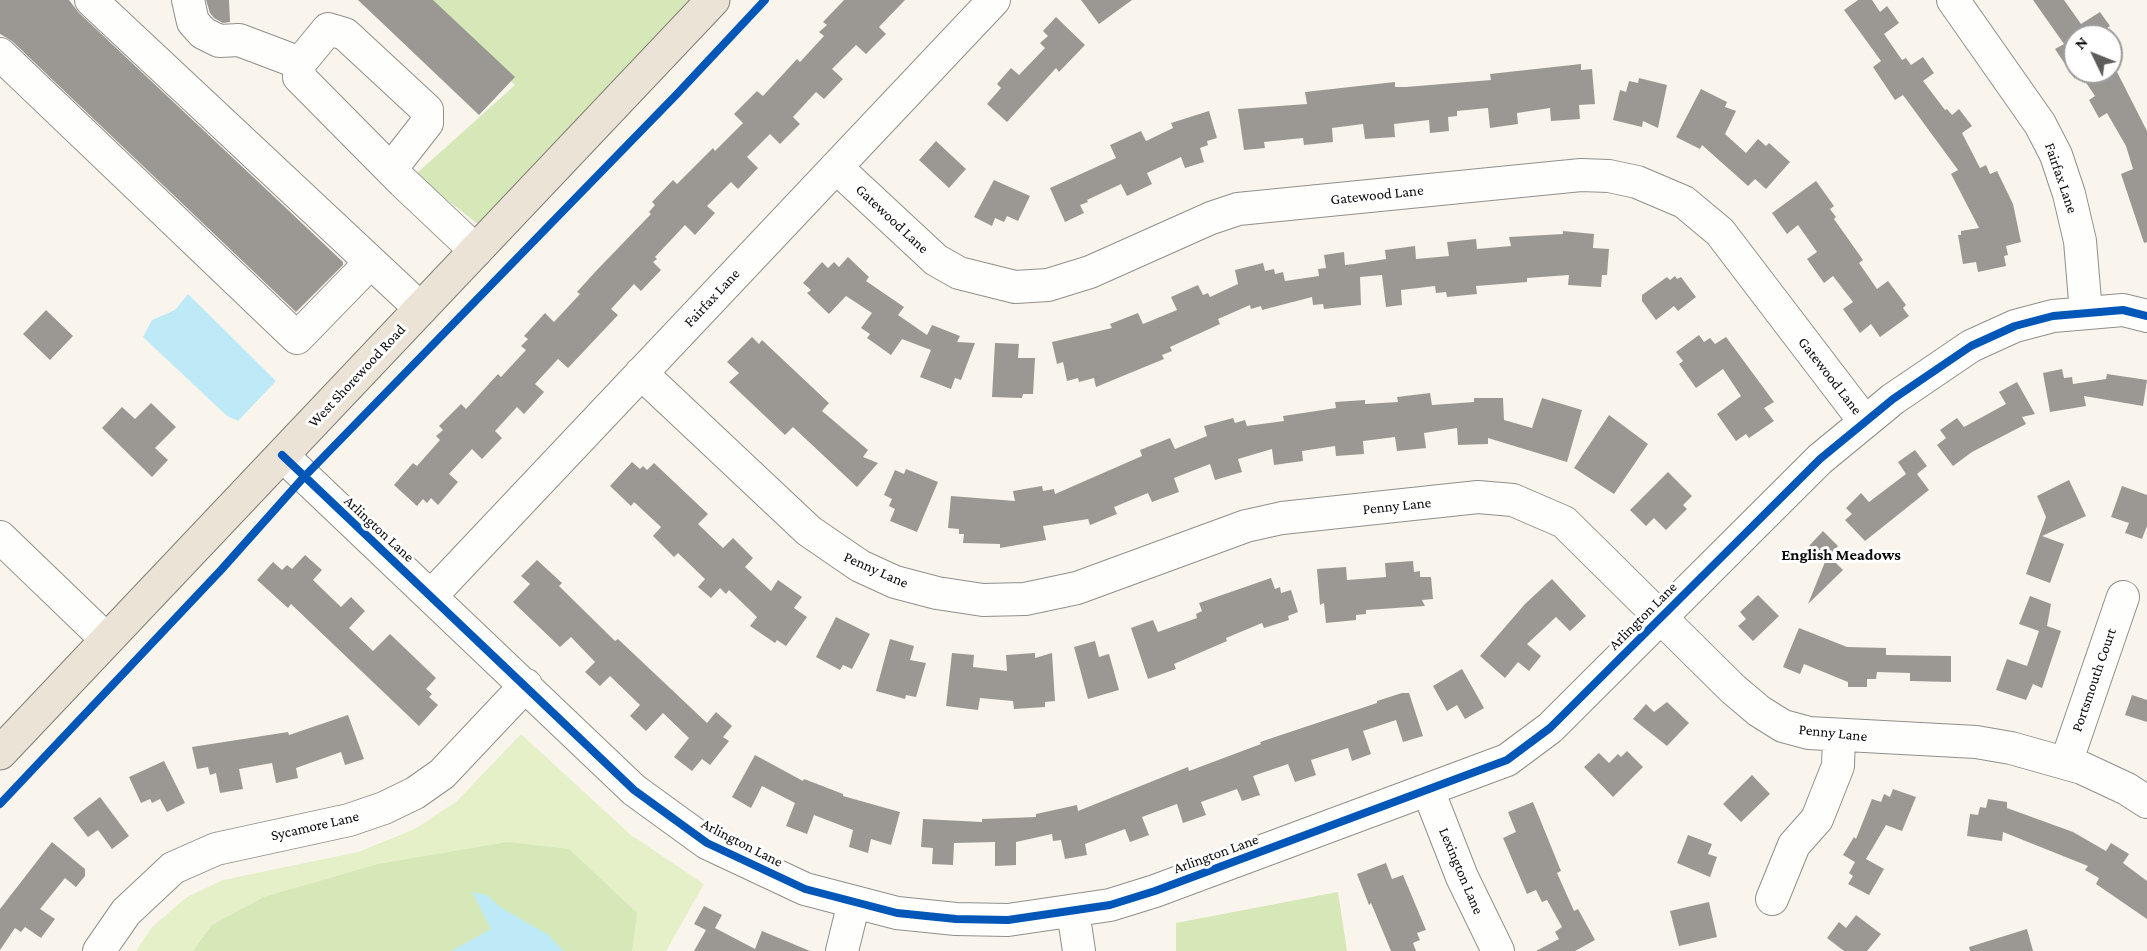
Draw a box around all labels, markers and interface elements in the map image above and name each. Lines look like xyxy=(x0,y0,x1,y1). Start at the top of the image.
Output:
north arrow xyxy=(2063,24,2123,84)
text: N xyxy=(2071,33,2091,53)
street label: Fairfax Lane xyxy=(2041,140,2081,216)
street label: Gatewood Lane xyxy=(852,181,932,257)
street label: Gatewood Lane xyxy=(1330,181,1424,209)
street label: Fairfax Lane xyxy=(680,265,744,331)
street label: West Shorewood Road xyxy=(305,321,409,431)
street label: Gatewood Lane xyxy=(1794,334,1866,418)
street label: Arlington Lane xyxy=(340,492,418,566)
street label: Penny Lane xyxy=(1362,493,1432,519)
district label: English Meadows xyxy=(1781,545,1901,565)
street label: Penny Lane xyxy=(841,548,911,592)
street label: Arlington Lane xyxy=(1605,578,1681,654)
street label: Portsmouth Court xyxy=(2068,626,2120,734)
street label: Penny Lane xyxy=(1798,720,1868,746)
street label: Sycamore Lane xyxy=(269,807,361,845)
street label: Arlington Lane xyxy=(698,815,786,871)
street label: Lexington Lane xyxy=(1435,825,1487,917)
street label: Arlington Lane xyxy=(1171,830,1261,878)

